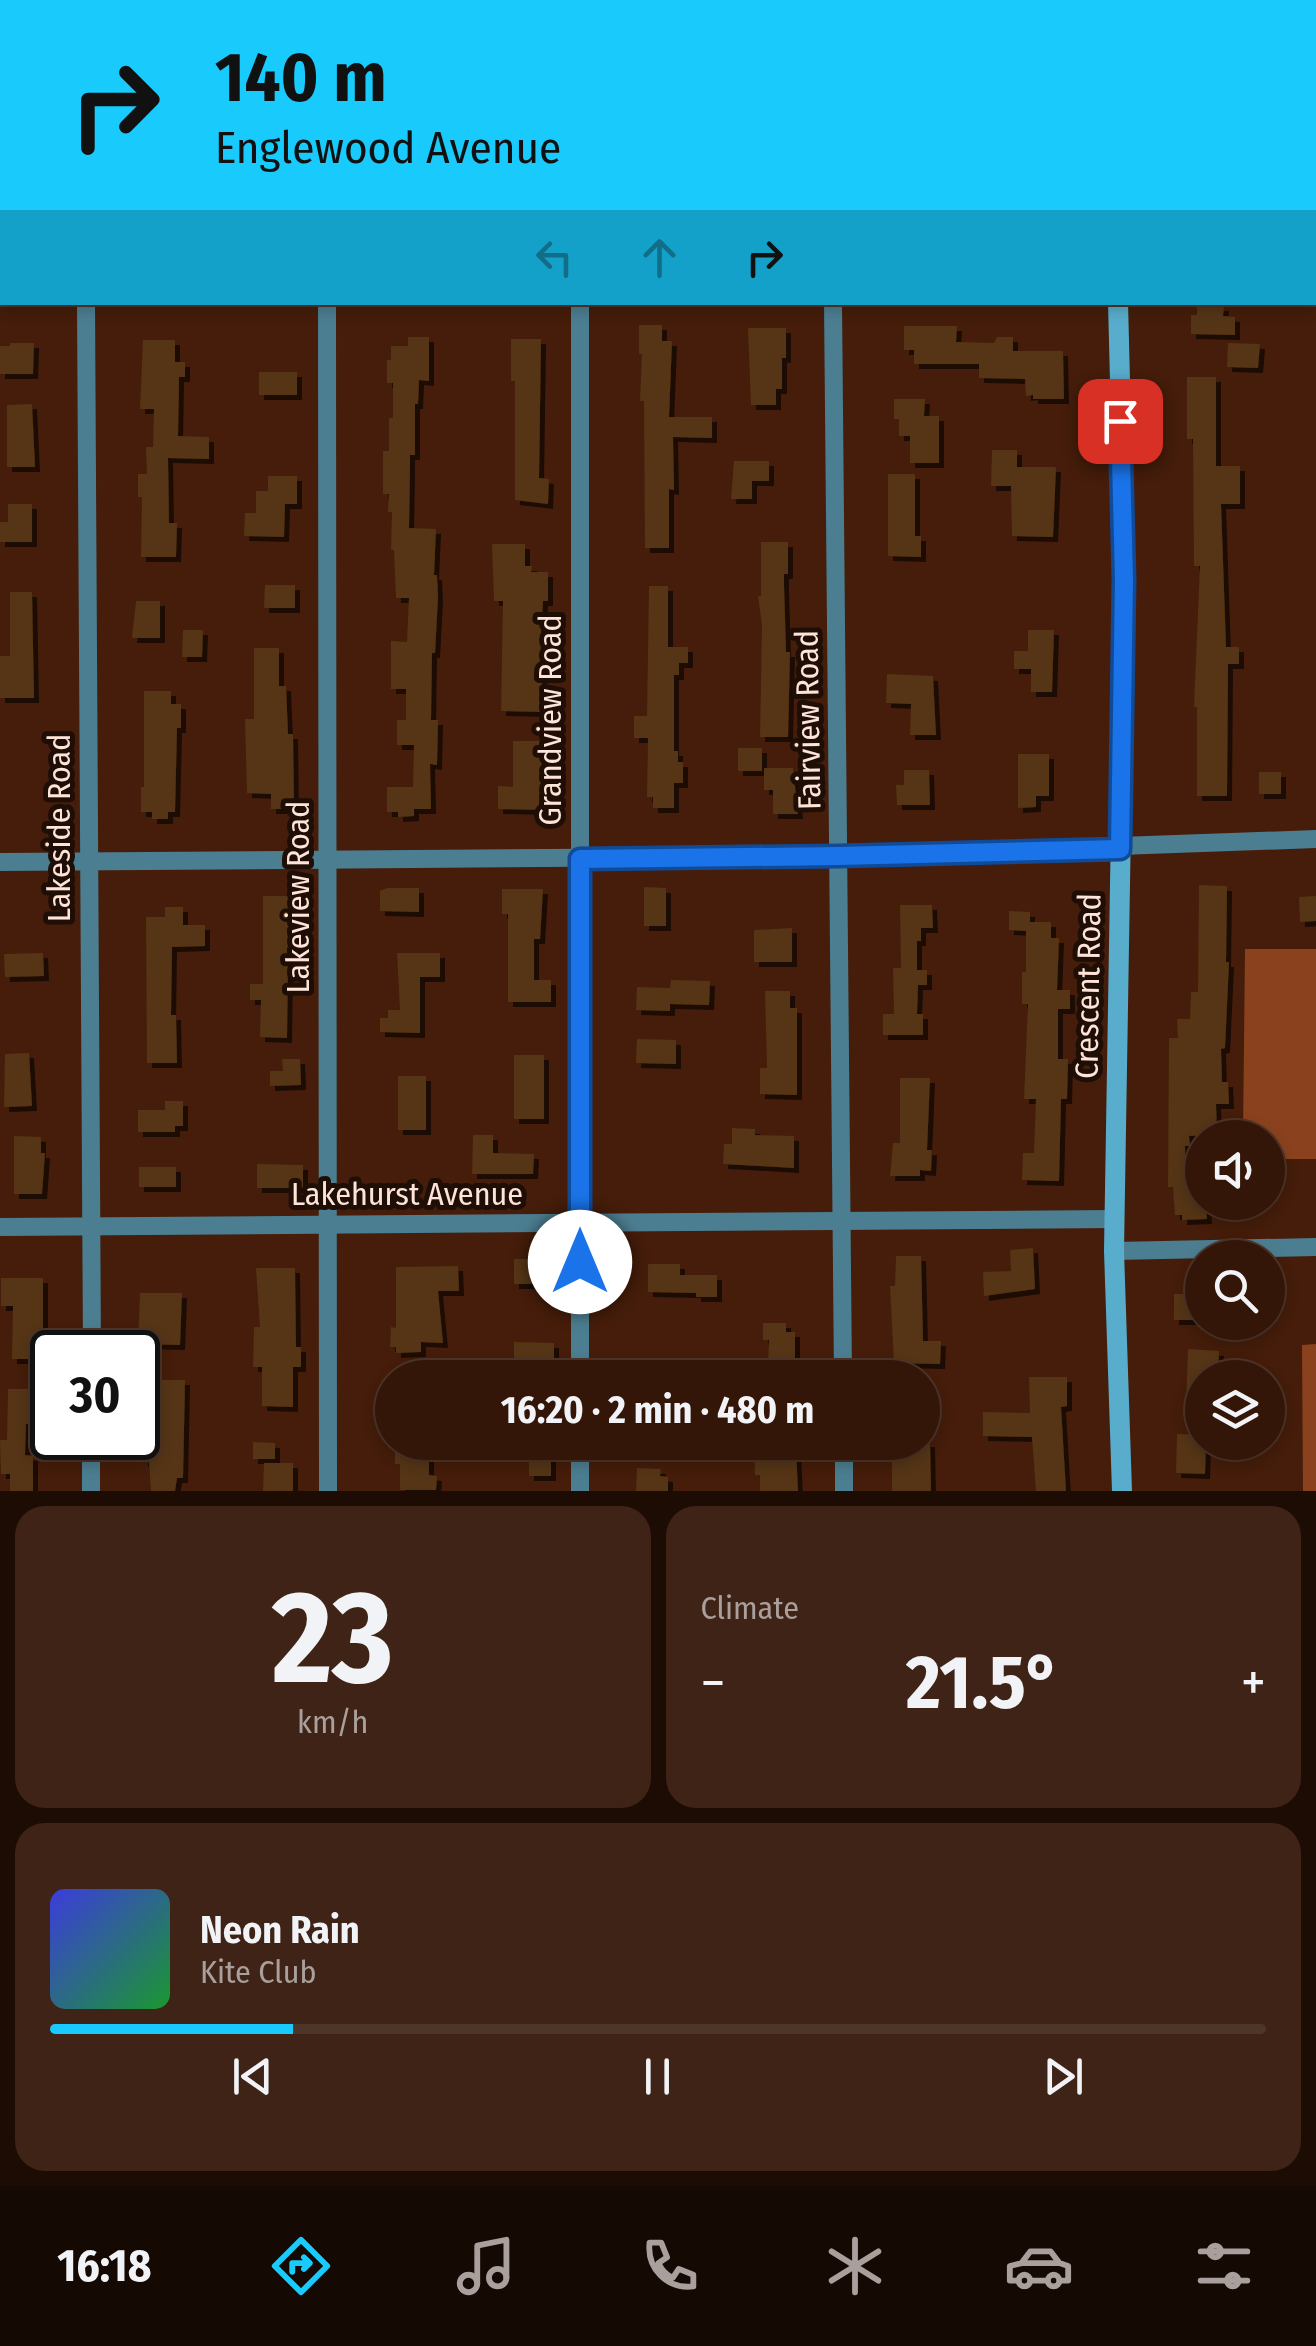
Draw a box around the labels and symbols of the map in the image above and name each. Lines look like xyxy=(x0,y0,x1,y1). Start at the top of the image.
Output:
pin xyxy=(1078,379,1163,464)
street label: Grandview Road xyxy=(531,614,569,826)
street label: Fairview Road xyxy=(787,630,829,810)
street label: Lakeside Road xyxy=(40,734,78,922)
street label: Lakeview Road xyxy=(279,801,317,993)
street label: Crescent Road xyxy=(1067,893,1109,1079)
street label: Lakehurst Avenue xyxy=(291,1175,523,1213)
position arrow xyxy=(528,1210,632,1314)
speed limit sign: 30 xyxy=(30,1330,160,1460)

